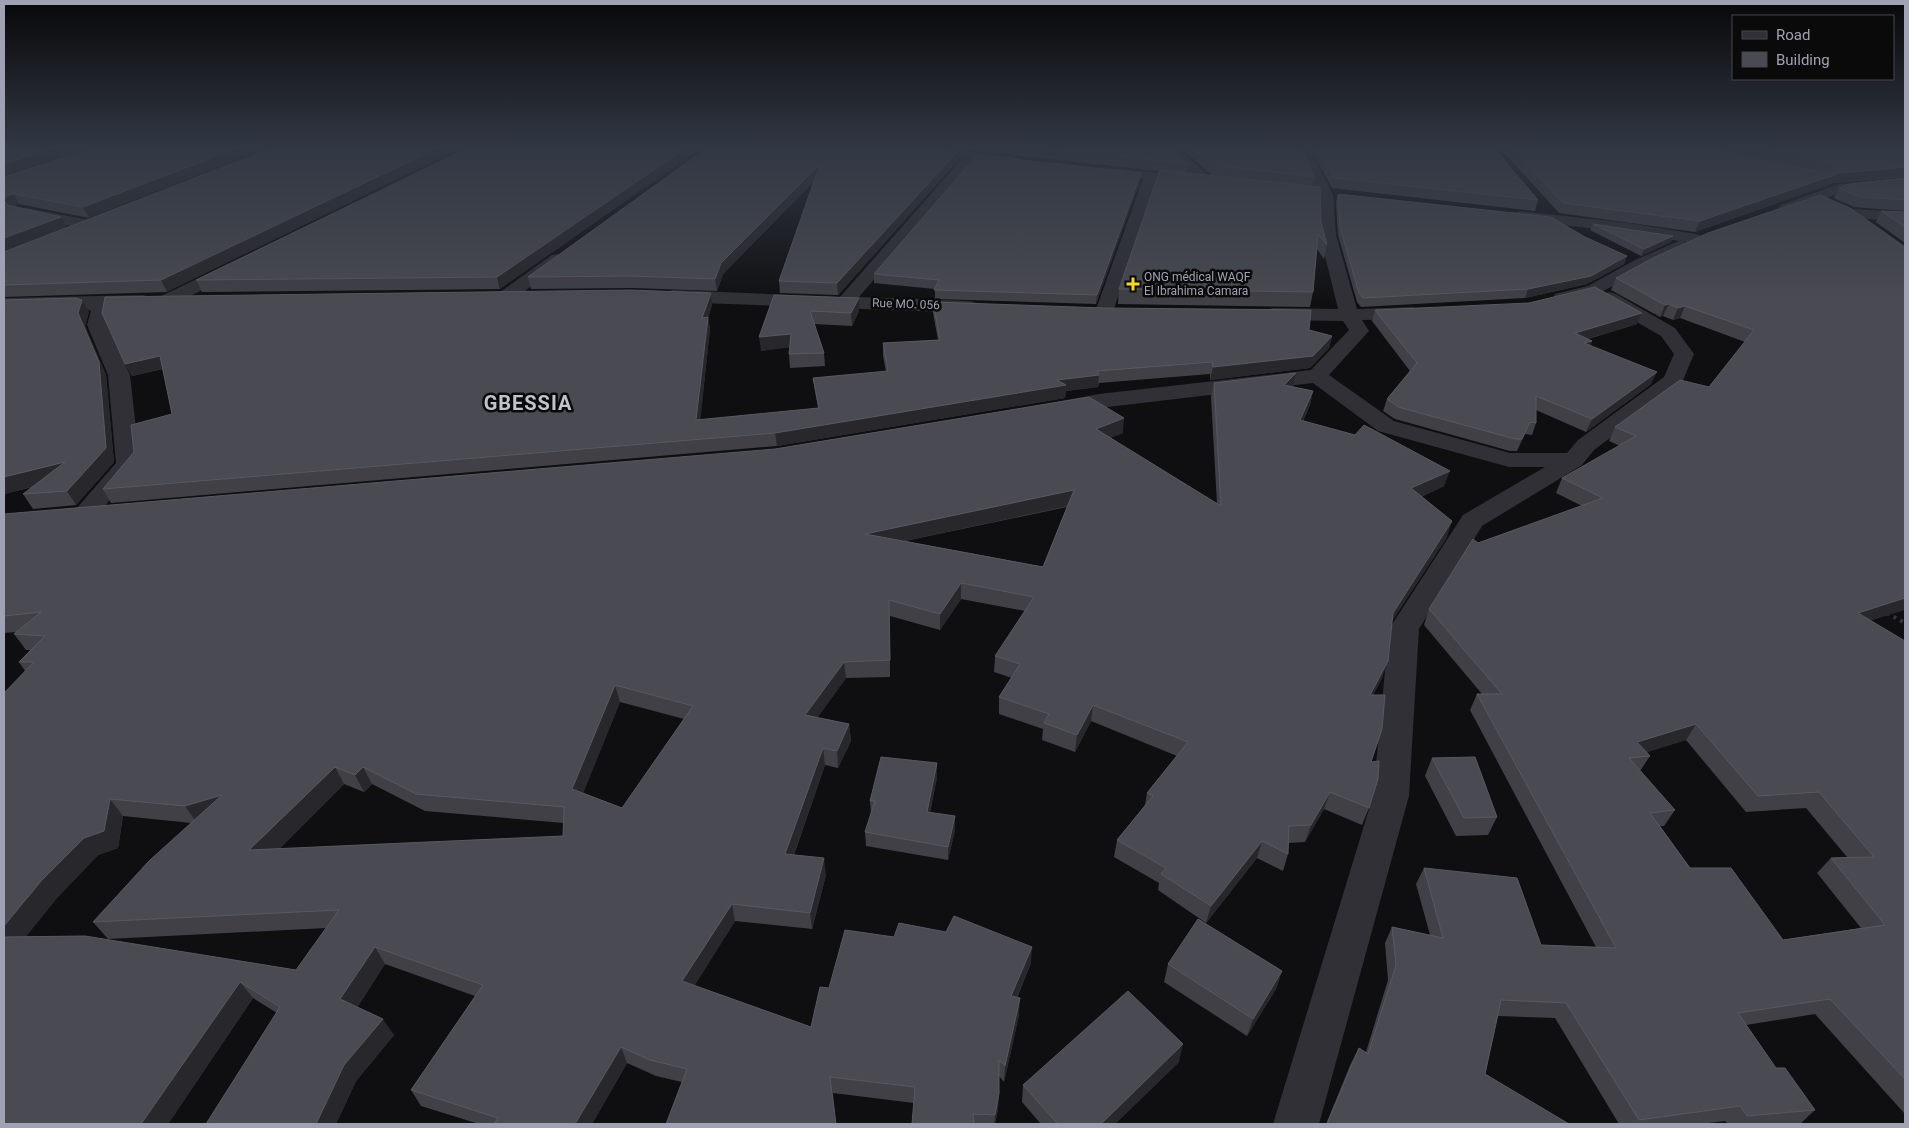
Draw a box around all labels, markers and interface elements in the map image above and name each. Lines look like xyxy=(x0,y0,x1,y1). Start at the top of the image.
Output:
legend xyxy=(1732,15,1894,80)
text: Road xyxy=(1776,26,1810,44)
text: Building xyxy=(1776,51,1830,69)
place label: ONG médical WAQF El Ibrahima Camara xyxy=(1144,270,1251,298)
marker: ONG médical WAQF El Ibrahima Camara xyxy=(1126,277,1140,291)
street label: Rue MO. 056 xyxy=(872,296,940,312)
district label: GBESSIA xyxy=(484,391,572,415)

